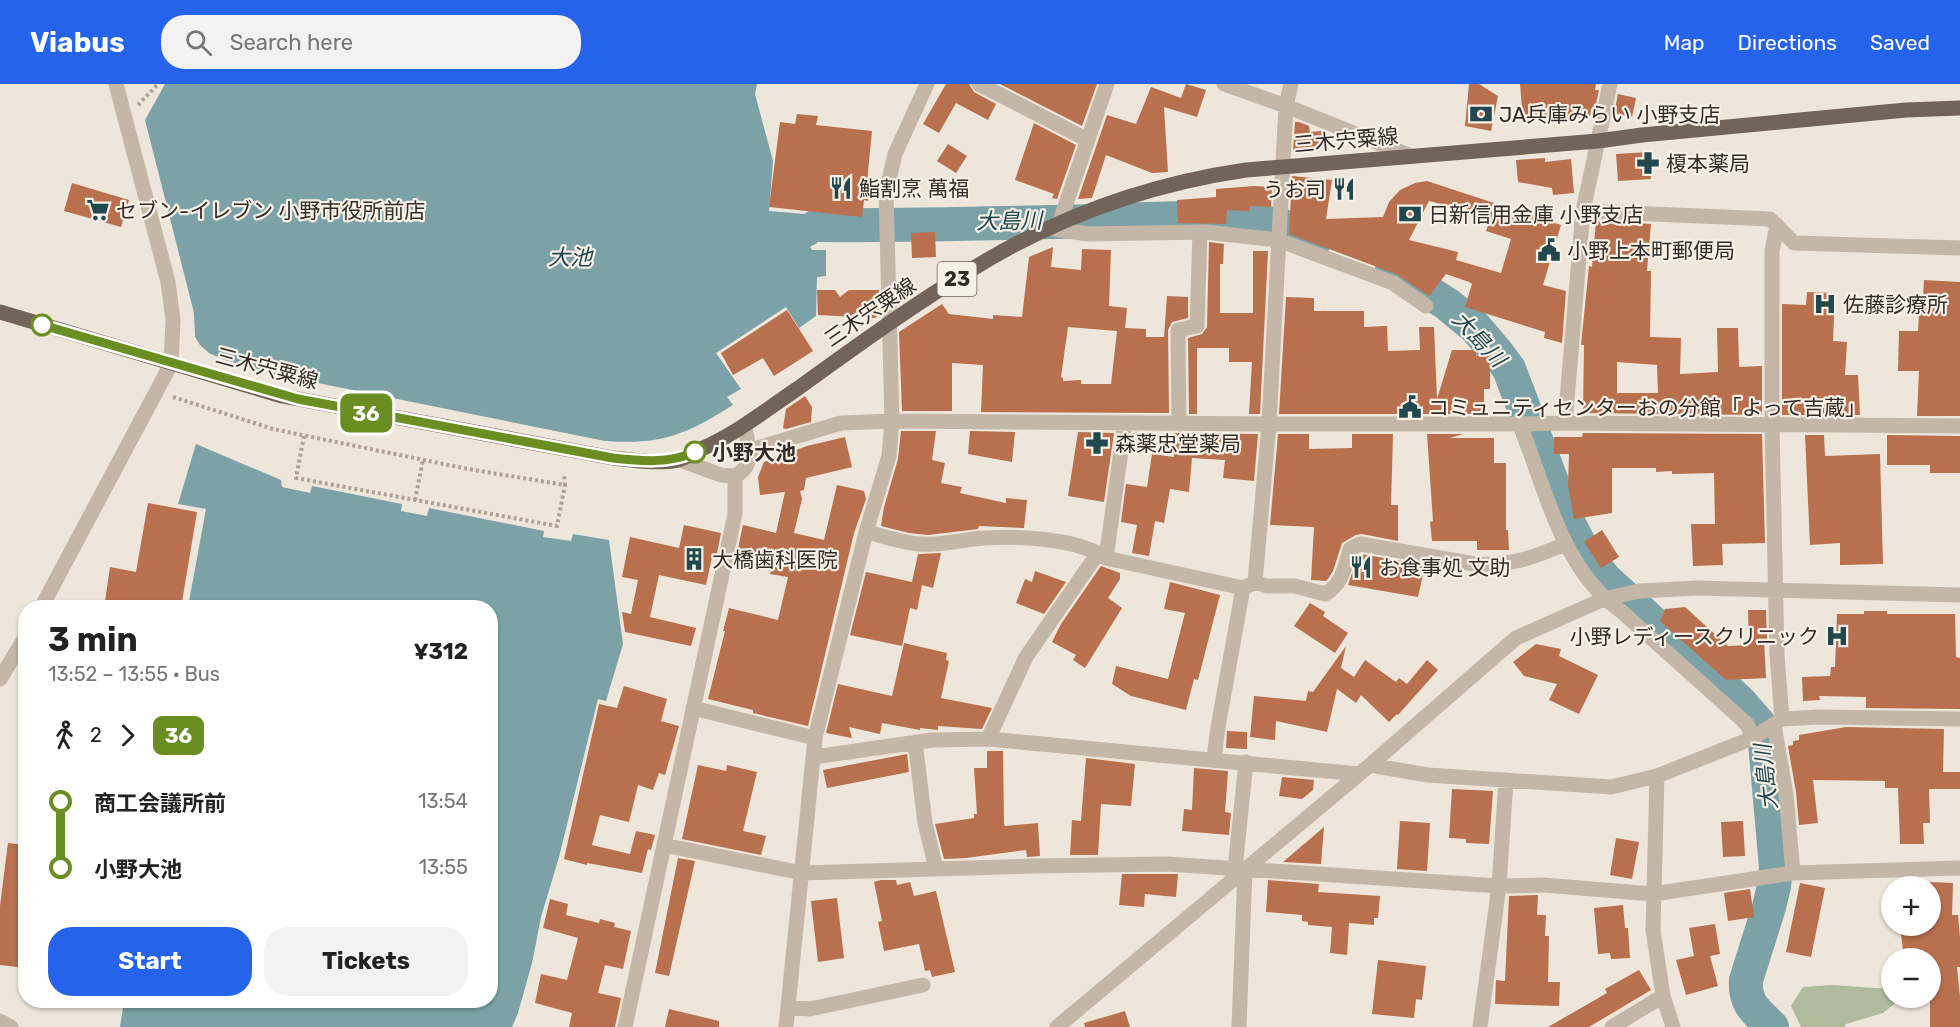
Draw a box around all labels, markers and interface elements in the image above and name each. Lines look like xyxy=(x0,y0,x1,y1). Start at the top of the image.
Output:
search box xyxy=(161,15,581,69)
text: Viabus xyxy=(30,26,125,59)
icon: search xyxy=(182,26,215,59)
text: Search here xyxy=(230,29,353,56)
text: Map xyxy=(1664,30,1705,55)
text: Directions xyxy=(1738,30,1837,55)
text: Saved xyxy=(1870,30,1930,55)
bank icon: JA兵庫みらい 小野支店 xyxy=(1468,101,1494,127)
place label: JA兵庫みらい 小野支店 xyxy=(1499,102,1720,127)
street label: 三木宍粟線 xyxy=(1293,123,1399,157)
pharmacy icon: 榎本薬局 xyxy=(1635,150,1661,176)
place label: 榎本薬局 xyxy=(1666,151,1750,176)
restaurant icon: 鮨割烹 萬福 xyxy=(828,175,854,201)
place label: 鮨割烹 萬福 xyxy=(859,176,969,201)
restaurant icon: うお司 xyxy=(1331,176,1357,202)
place label: うお司 xyxy=(1263,177,1326,202)
supermarket icon: セブン-イレブン 小野市役所前店 xyxy=(85,197,111,223)
place label: セブン-イレブン 小野市役所前店 xyxy=(116,198,425,223)
bank icon: 日新信用金庫 小野支店 xyxy=(1397,201,1423,227)
place label: 日新信用金庫 小野支店 xyxy=(1428,202,1643,227)
water label: 大島川 xyxy=(976,207,1044,235)
public building icon: 小野上本町郵便局 xyxy=(1536,237,1562,263)
place label: 小野上本町郵便局 xyxy=(1567,238,1735,263)
water label: 大池 xyxy=(548,244,594,271)
road number: 23 xyxy=(938,262,976,296)
street label: 三木宍粟線 xyxy=(819,272,921,352)
hospital icon: 佐藤診療所 xyxy=(1812,291,1838,317)
place label: 佐藤診療所 xyxy=(1843,292,1948,317)
water label: 大島川 xyxy=(1447,306,1513,374)
unlabelled marker xyxy=(31,314,53,336)
street label: 三木宍粟線 xyxy=(213,342,321,394)
line badge: 36 xyxy=(339,394,393,432)
public building icon: コミュニティセンターおの分館「よって吉蔵」 xyxy=(1397,394,1423,420)
place label: コミュニティセンターおの分館「よって吉蔵」 xyxy=(1428,395,1866,420)
text: 36 xyxy=(352,401,380,426)
pharmacy icon: 森薬忠堂薬局 xyxy=(1084,430,1110,456)
place label: 森薬忠堂薬局 xyxy=(1115,431,1241,456)
place label: 小野大池 xyxy=(712,440,796,465)
marker: 小野大池 xyxy=(684,441,706,463)
building icon: 大橋歯科医院 xyxy=(681,546,707,572)
place label: 大橋歯科医院 xyxy=(712,547,838,572)
restaurant icon: お食事処 文助 xyxy=(1348,554,1374,580)
place label: お食事処 文助 xyxy=(1379,555,1510,580)
text: 3 min xyxy=(48,620,138,659)
hospital icon: 小野レディースクリニック xyxy=(1824,623,1850,649)
place label: 小野レディースクリニック xyxy=(1570,624,1819,649)
text: ¥312 xyxy=(413,638,468,665)
text: 13:52 – 13:55 · Bus xyxy=(48,662,220,686)
icon: walk xyxy=(48,719,81,752)
icon: forward xyxy=(111,719,144,752)
text: 2 xyxy=(90,723,102,747)
text: 36 xyxy=(165,723,192,748)
water label: 大島川 xyxy=(1749,741,1783,811)
text: 13:54 xyxy=(418,789,468,813)
text: 商工会議所前 xyxy=(94,790,226,817)
text: 13:55 xyxy=(419,855,468,879)
text: 小野大池 xyxy=(94,856,182,883)
map controls xyxy=(1881,876,1941,1008)
button: + xyxy=(1881,876,1941,936)
button: Start xyxy=(48,927,252,996)
button: Tickets xyxy=(264,927,468,996)
button: − xyxy=(1881,948,1941,1008)

